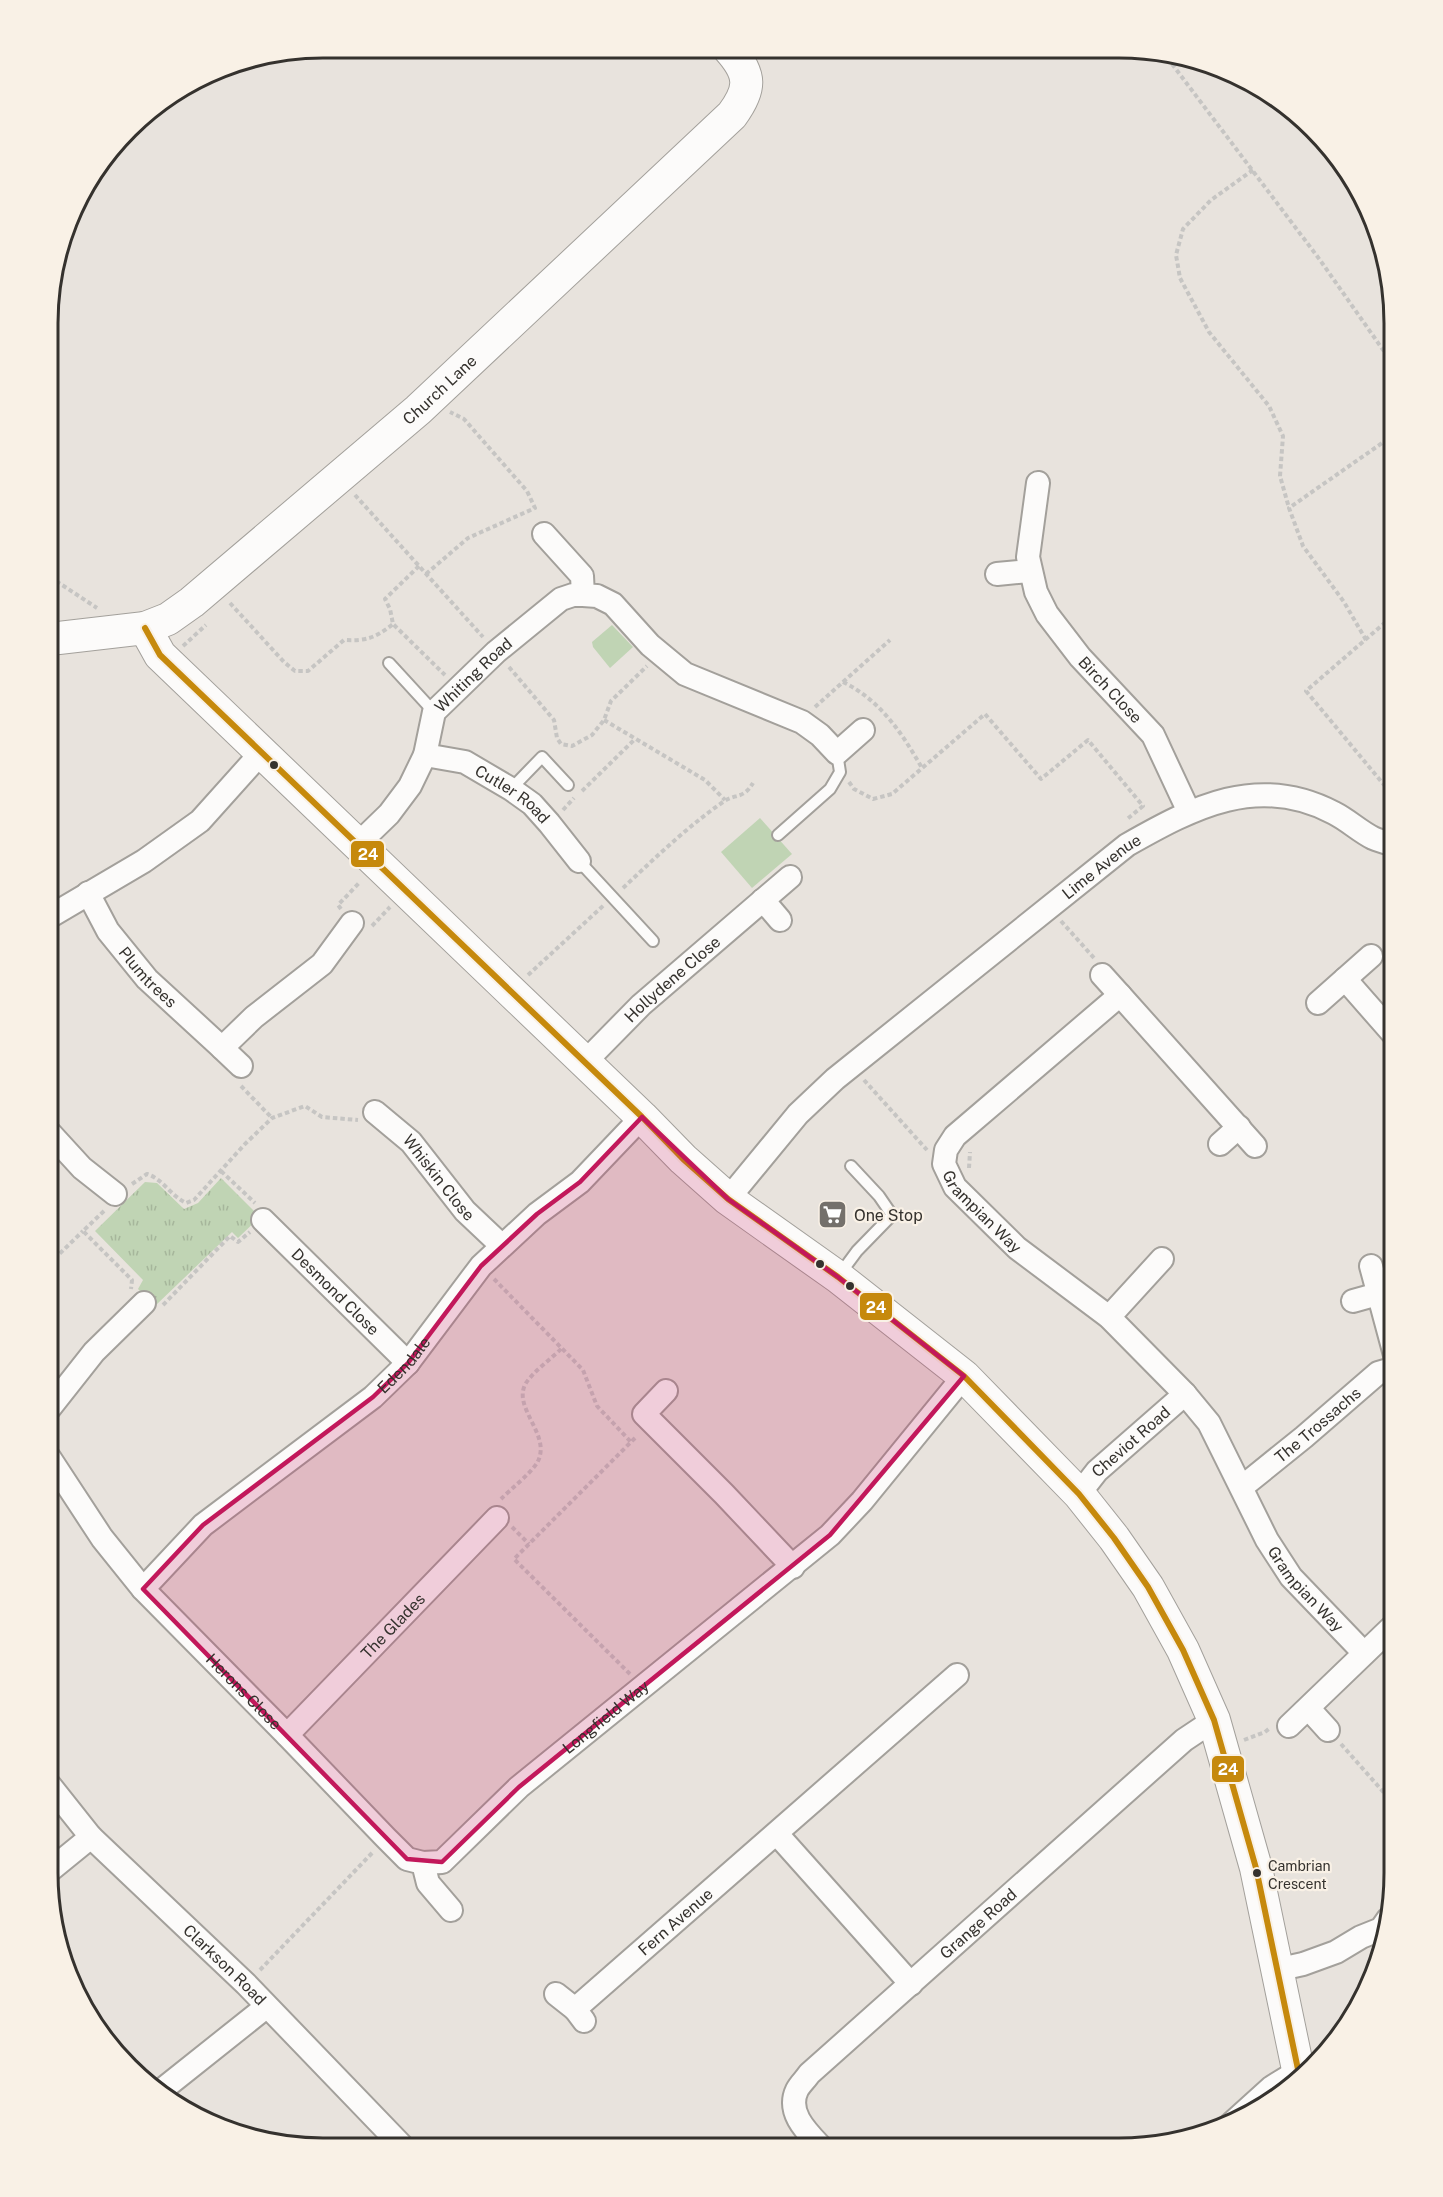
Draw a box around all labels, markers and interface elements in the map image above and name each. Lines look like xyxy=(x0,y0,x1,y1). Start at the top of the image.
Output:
street label: Church Lane xyxy=(399,351,481,429)
street label: Whiting Road xyxy=(431,634,516,716)
street label: Birch Close xyxy=(1074,653,1146,727)
unlabelled marker xyxy=(268,759,280,771)
street label: Cutler Road xyxy=(471,761,554,827)
street label: Lime Avenue xyxy=(1058,830,1144,903)
line badge: 24 xyxy=(350,840,385,868)
text: 24 xyxy=(358,845,379,864)
street label: Hollydene Close xyxy=(621,932,724,1026)
street label: Plumtrees xyxy=(115,943,181,1012)
street label: Whiskin Close xyxy=(399,1131,478,1225)
street label: Grampian Way xyxy=(938,1167,1026,1257)
supermarket icon: One Stop xyxy=(817,1199,849,1231)
place label: One Stop xyxy=(854,1206,923,1225)
street label: Desmond Close xyxy=(287,1245,383,1339)
unlabelled marker xyxy=(814,1258,826,1270)
unlabelled marker xyxy=(844,1280,856,1292)
line badge: 24 xyxy=(859,1292,893,1321)
text: 24 xyxy=(866,1298,887,1317)
street label: Edendale xyxy=(374,1333,434,1397)
street label: The Trossachs xyxy=(1271,1383,1365,1467)
street label: Cheviot Road xyxy=(1088,1402,1174,1481)
street label: Grampian Way xyxy=(1264,1543,1348,1636)
street label: The Glades xyxy=(357,1589,429,1663)
street label: Herons Close xyxy=(202,1650,285,1734)
street label: Longfield Way xyxy=(559,1676,653,1758)
line badge: 24 xyxy=(1211,1755,1245,1783)
text: 24 xyxy=(1218,1760,1239,1779)
place label: Cambrian Crescent xyxy=(1268,1858,1331,1892)
marker: Cambrian Crescent xyxy=(1251,1867,1263,1879)
street label: Fern Avenue xyxy=(634,1884,717,1960)
street label: Grange Road xyxy=(936,1885,1021,1963)
street label: Clarkson Road xyxy=(179,1921,270,2009)

